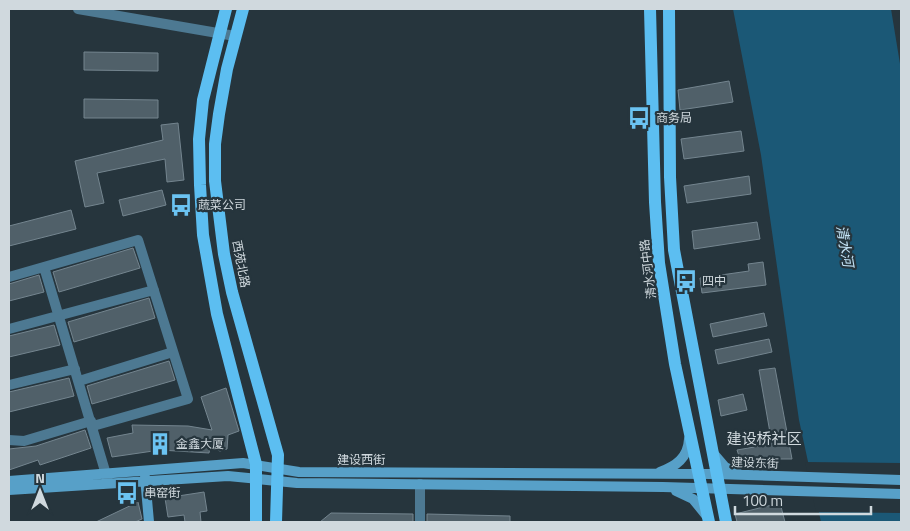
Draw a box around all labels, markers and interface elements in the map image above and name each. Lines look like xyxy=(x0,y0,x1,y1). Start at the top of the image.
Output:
bus stop icon: 商务局 xyxy=(626,105,652,131)
place label: 商务局 xyxy=(656,108,692,127)
bus stop icon: 蔬菜公司 xyxy=(168,192,194,218)
place label: 蔬菜公司 xyxy=(198,195,246,214)
water label: 清水河 xyxy=(832,223,860,271)
street label: 清水河中路 xyxy=(634,238,661,300)
street label: 西苑北路 xyxy=(228,239,255,289)
bus stop icon: 四中 xyxy=(673,268,699,294)
place label: 四中 xyxy=(702,271,726,290)
district label: 建设桥社区 xyxy=(726,427,802,450)
building icon: 金鑫大厦 xyxy=(147,431,173,457)
place label: 金鑫大厦 xyxy=(176,434,224,453)
street label: 建设西街 xyxy=(337,450,385,469)
street label: 建设东街 xyxy=(731,452,779,473)
north arrow xyxy=(15,466,65,516)
text: N xyxy=(35,467,45,488)
bus stop icon: 串窑街 xyxy=(114,480,140,506)
place label: 串窑街 xyxy=(144,483,180,502)
scale bar xyxy=(735,484,871,516)
text: 100 m xyxy=(742,489,783,512)

